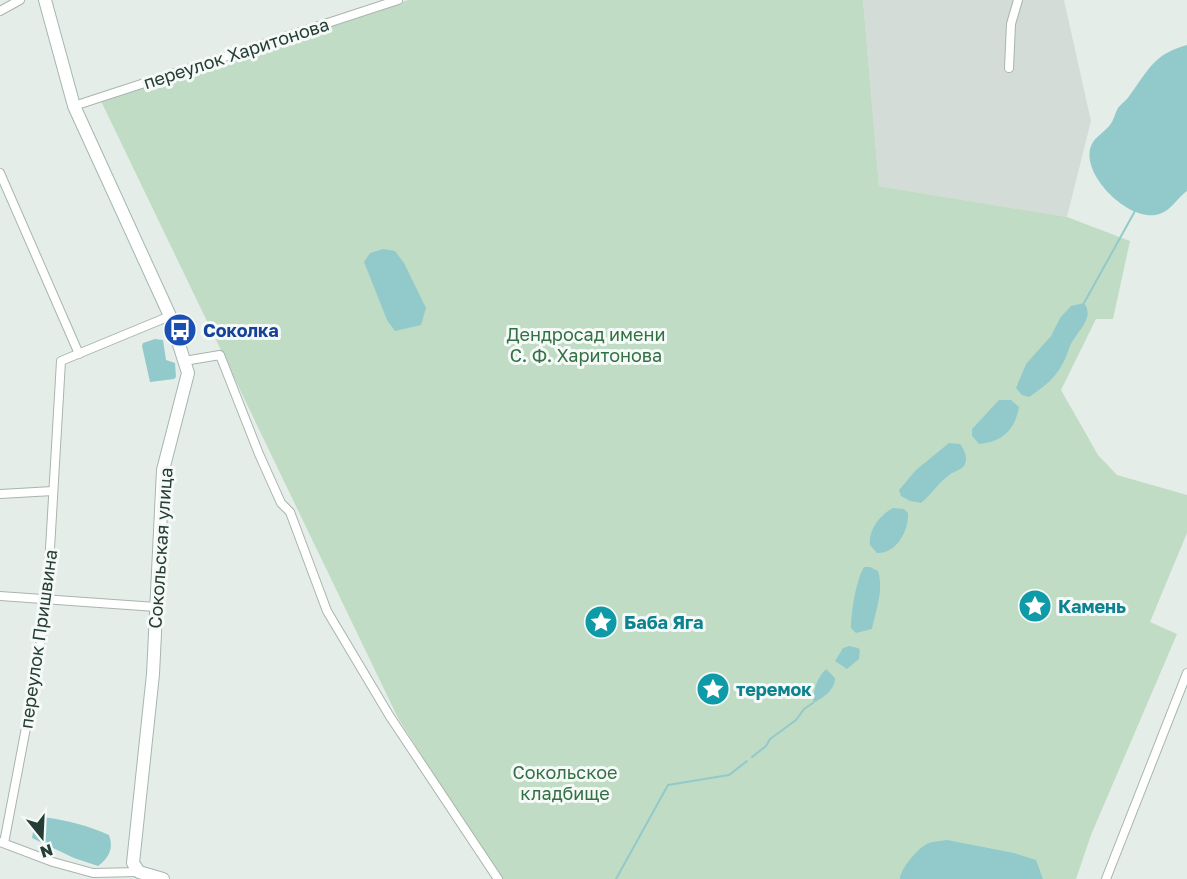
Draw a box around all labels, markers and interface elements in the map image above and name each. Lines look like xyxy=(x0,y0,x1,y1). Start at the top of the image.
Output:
street label: переулок Харитонова xyxy=(140,13,332,93)
bus stop icon: Соколка xyxy=(162,312,198,348)
place label: Соколка xyxy=(203,319,279,341)
park label: Дендросад имени С. Ф. Харитонова xyxy=(507,323,665,366)
street label: Сокольская улица xyxy=(143,467,177,629)
street label: переулок Пришвина xyxy=(15,548,61,730)
place icon: Камень xyxy=(1017,588,1053,624)
place label: Камень xyxy=(1058,595,1126,617)
place icon: Баба Яга xyxy=(583,604,619,640)
place label: Баба Яга xyxy=(624,611,703,633)
place icon: теремок xyxy=(695,671,731,707)
place label: теремок xyxy=(736,678,812,700)
park label: Сокольское кладбище xyxy=(513,761,617,804)
north arrow xyxy=(12,807,72,867)
text: N xyxy=(38,840,56,863)

